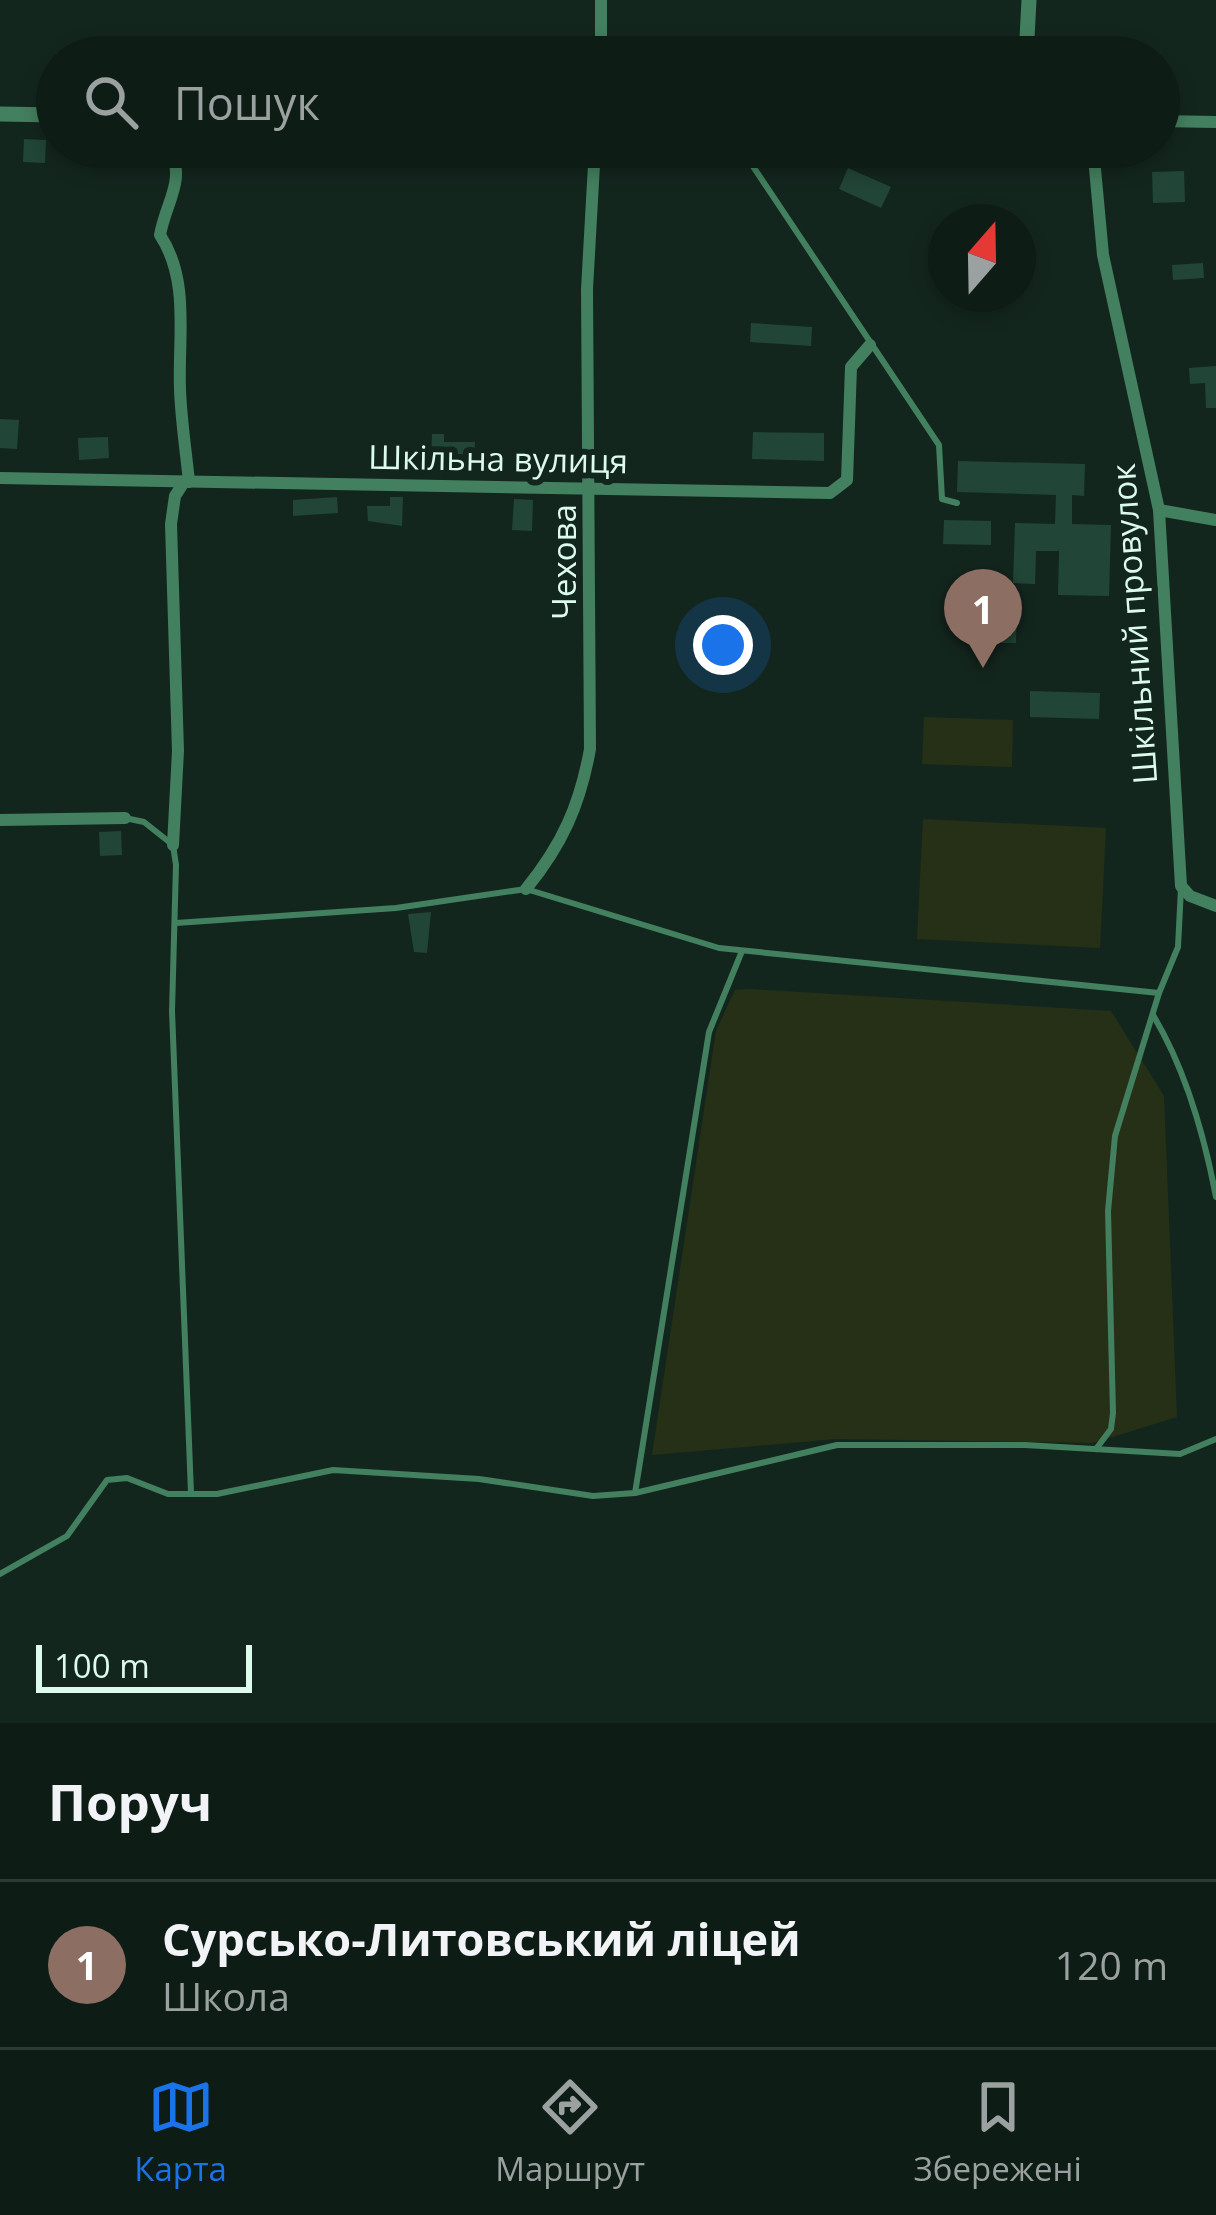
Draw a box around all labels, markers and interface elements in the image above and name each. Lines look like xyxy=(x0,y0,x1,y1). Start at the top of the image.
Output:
search box xyxy=(36,36,1180,168)
icon: search xyxy=(78,69,144,135)
text: Пошук xyxy=(174,72,320,133)
north arrow xyxy=(928,204,1036,312)
street label: Шкільна вулиця xyxy=(368,434,628,483)
street label: Шкільний провулок xyxy=(1100,462,1167,786)
street label: Чехова xyxy=(541,504,586,620)
pin: 1 xyxy=(944,569,1022,668)
your location xyxy=(693,615,753,675)
scale bar xyxy=(36,1639,252,1692)
text: 100 m xyxy=(54,1643,150,1688)
text: Поруч xyxy=(48,1766,212,1836)
text: Сурсько-Литовський ліцей xyxy=(162,1908,801,1969)
text: 1 xyxy=(76,1938,98,1991)
text: 120 m xyxy=(1055,1938,1168,1991)
text: Школа xyxy=(162,1969,290,2022)
tab: Карта xyxy=(134,2074,227,2191)
tab: Маршрут xyxy=(495,2074,645,2191)
tab: Збережені xyxy=(914,2074,1082,2191)

